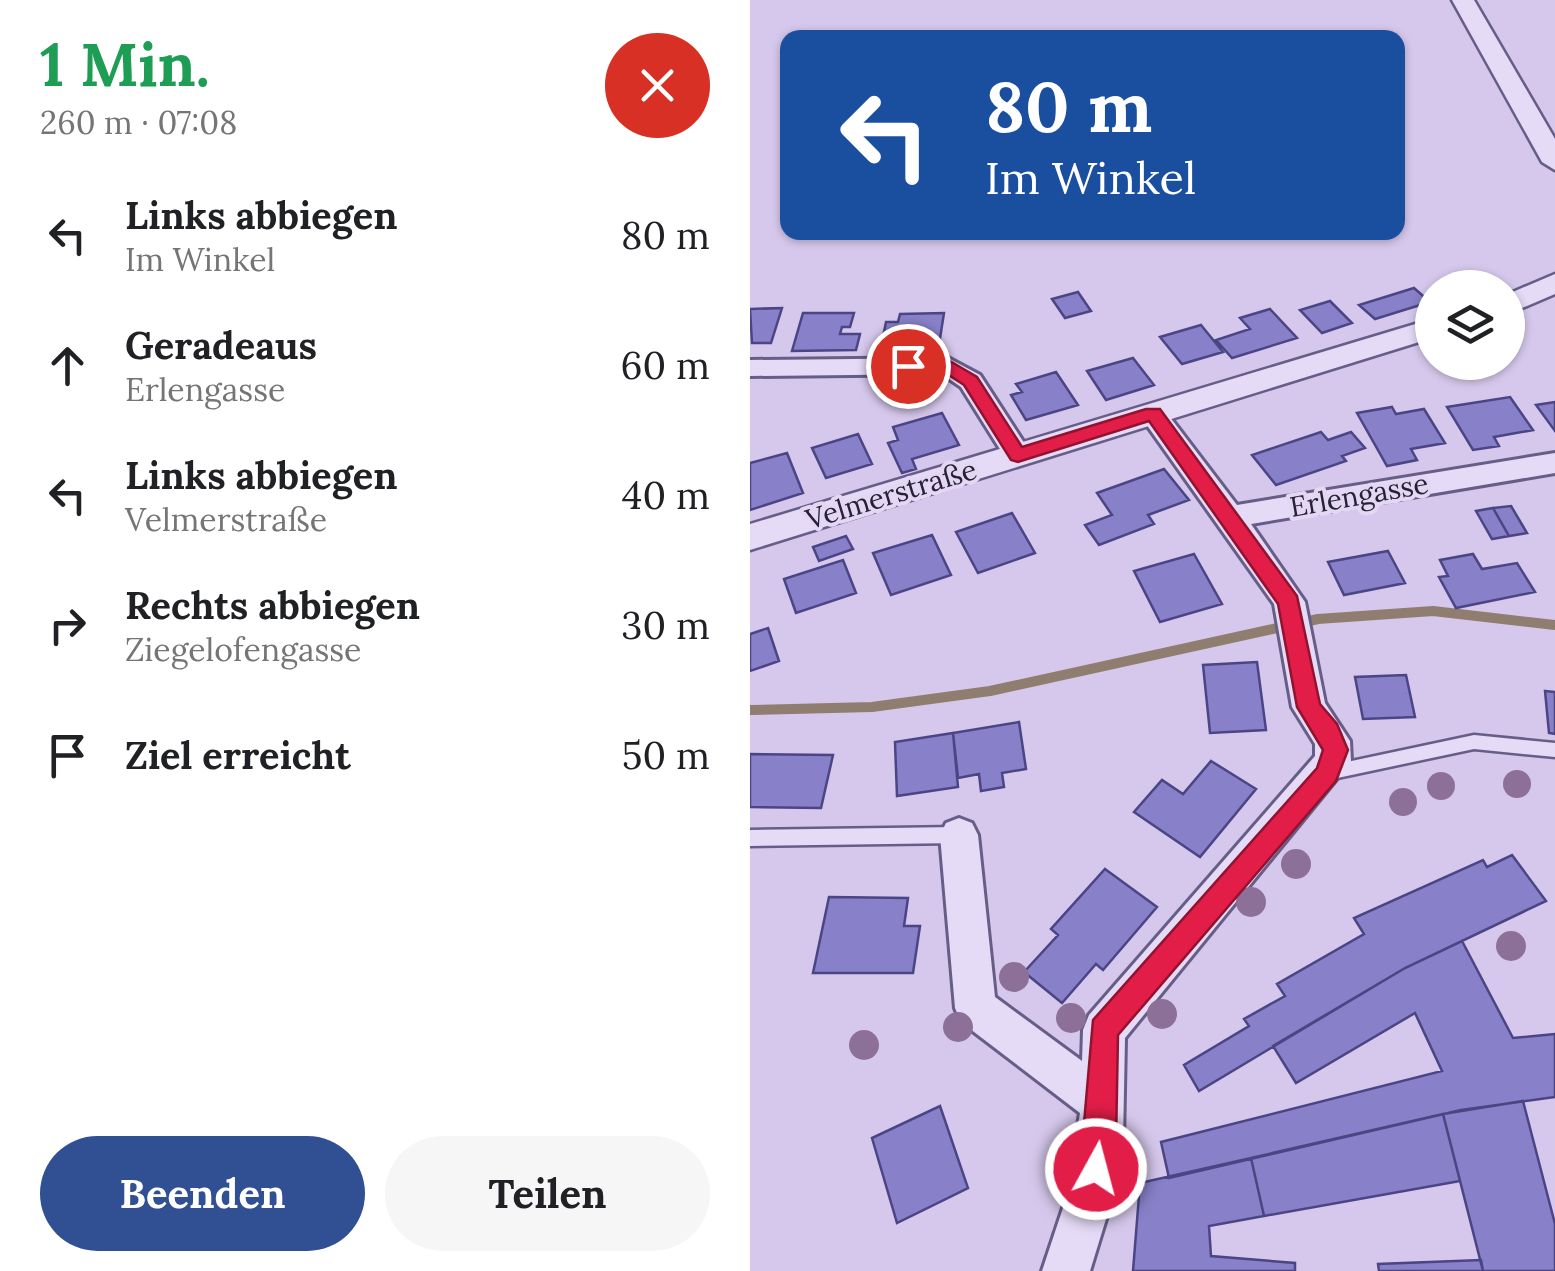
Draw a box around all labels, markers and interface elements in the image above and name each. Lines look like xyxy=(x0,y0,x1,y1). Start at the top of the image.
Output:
text: 1 Min. xyxy=(40,26,210,102)
button: close xyxy=(605,33,710,138)
text: 80 m xyxy=(985,62,1152,151)
icon: left xyxy=(820,70,950,200)
text: 260 m · 07:08 xyxy=(40,102,237,143)
text: Im Winkel xyxy=(985,149,1196,206)
text: Links abbiegen xyxy=(125,191,397,239)
icon: left xyxy=(40,208,95,263)
text: 80 m xyxy=(621,211,710,259)
text: Im Winkel xyxy=(125,239,275,280)
map controls xyxy=(1415,270,1525,380)
button: layers xyxy=(1415,270,1525,380)
text: Geradeaus xyxy=(125,321,317,369)
pin xyxy=(866,324,951,409)
icon: ahead xyxy=(40,338,95,393)
icon: arrive xyxy=(881,339,936,394)
text: 60 m xyxy=(620,341,710,389)
text: Erlengasse xyxy=(125,369,285,410)
text: Links abbiegen xyxy=(125,451,397,499)
street label: Velmerstraße xyxy=(800,451,981,537)
street label: Erlengasse xyxy=(1287,465,1431,525)
icon: left xyxy=(40,468,95,523)
text: 40 m xyxy=(622,471,710,519)
text: Velmerstraße xyxy=(125,499,327,540)
text: Rechts abbiegen xyxy=(125,581,420,629)
icon: right xyxy=(40,598,95,653)
text: 30 m xyxy=(621,601,710,649)
text: Ziegelofengasse xyxy=(125,629,361,670)
icon: arrive xyxy=(40,728,95,783)
text: Ziel erreicht xyxy=(125,731,351,779)
text: 50 m xyxy=(622,731,710,779)
position arrow xyxy=(1044,1117,1148,1221)
button: Beenden xyxy=(40,1136,365,1251)
button: Teilen xyxy=(385,1136,710,1251)

